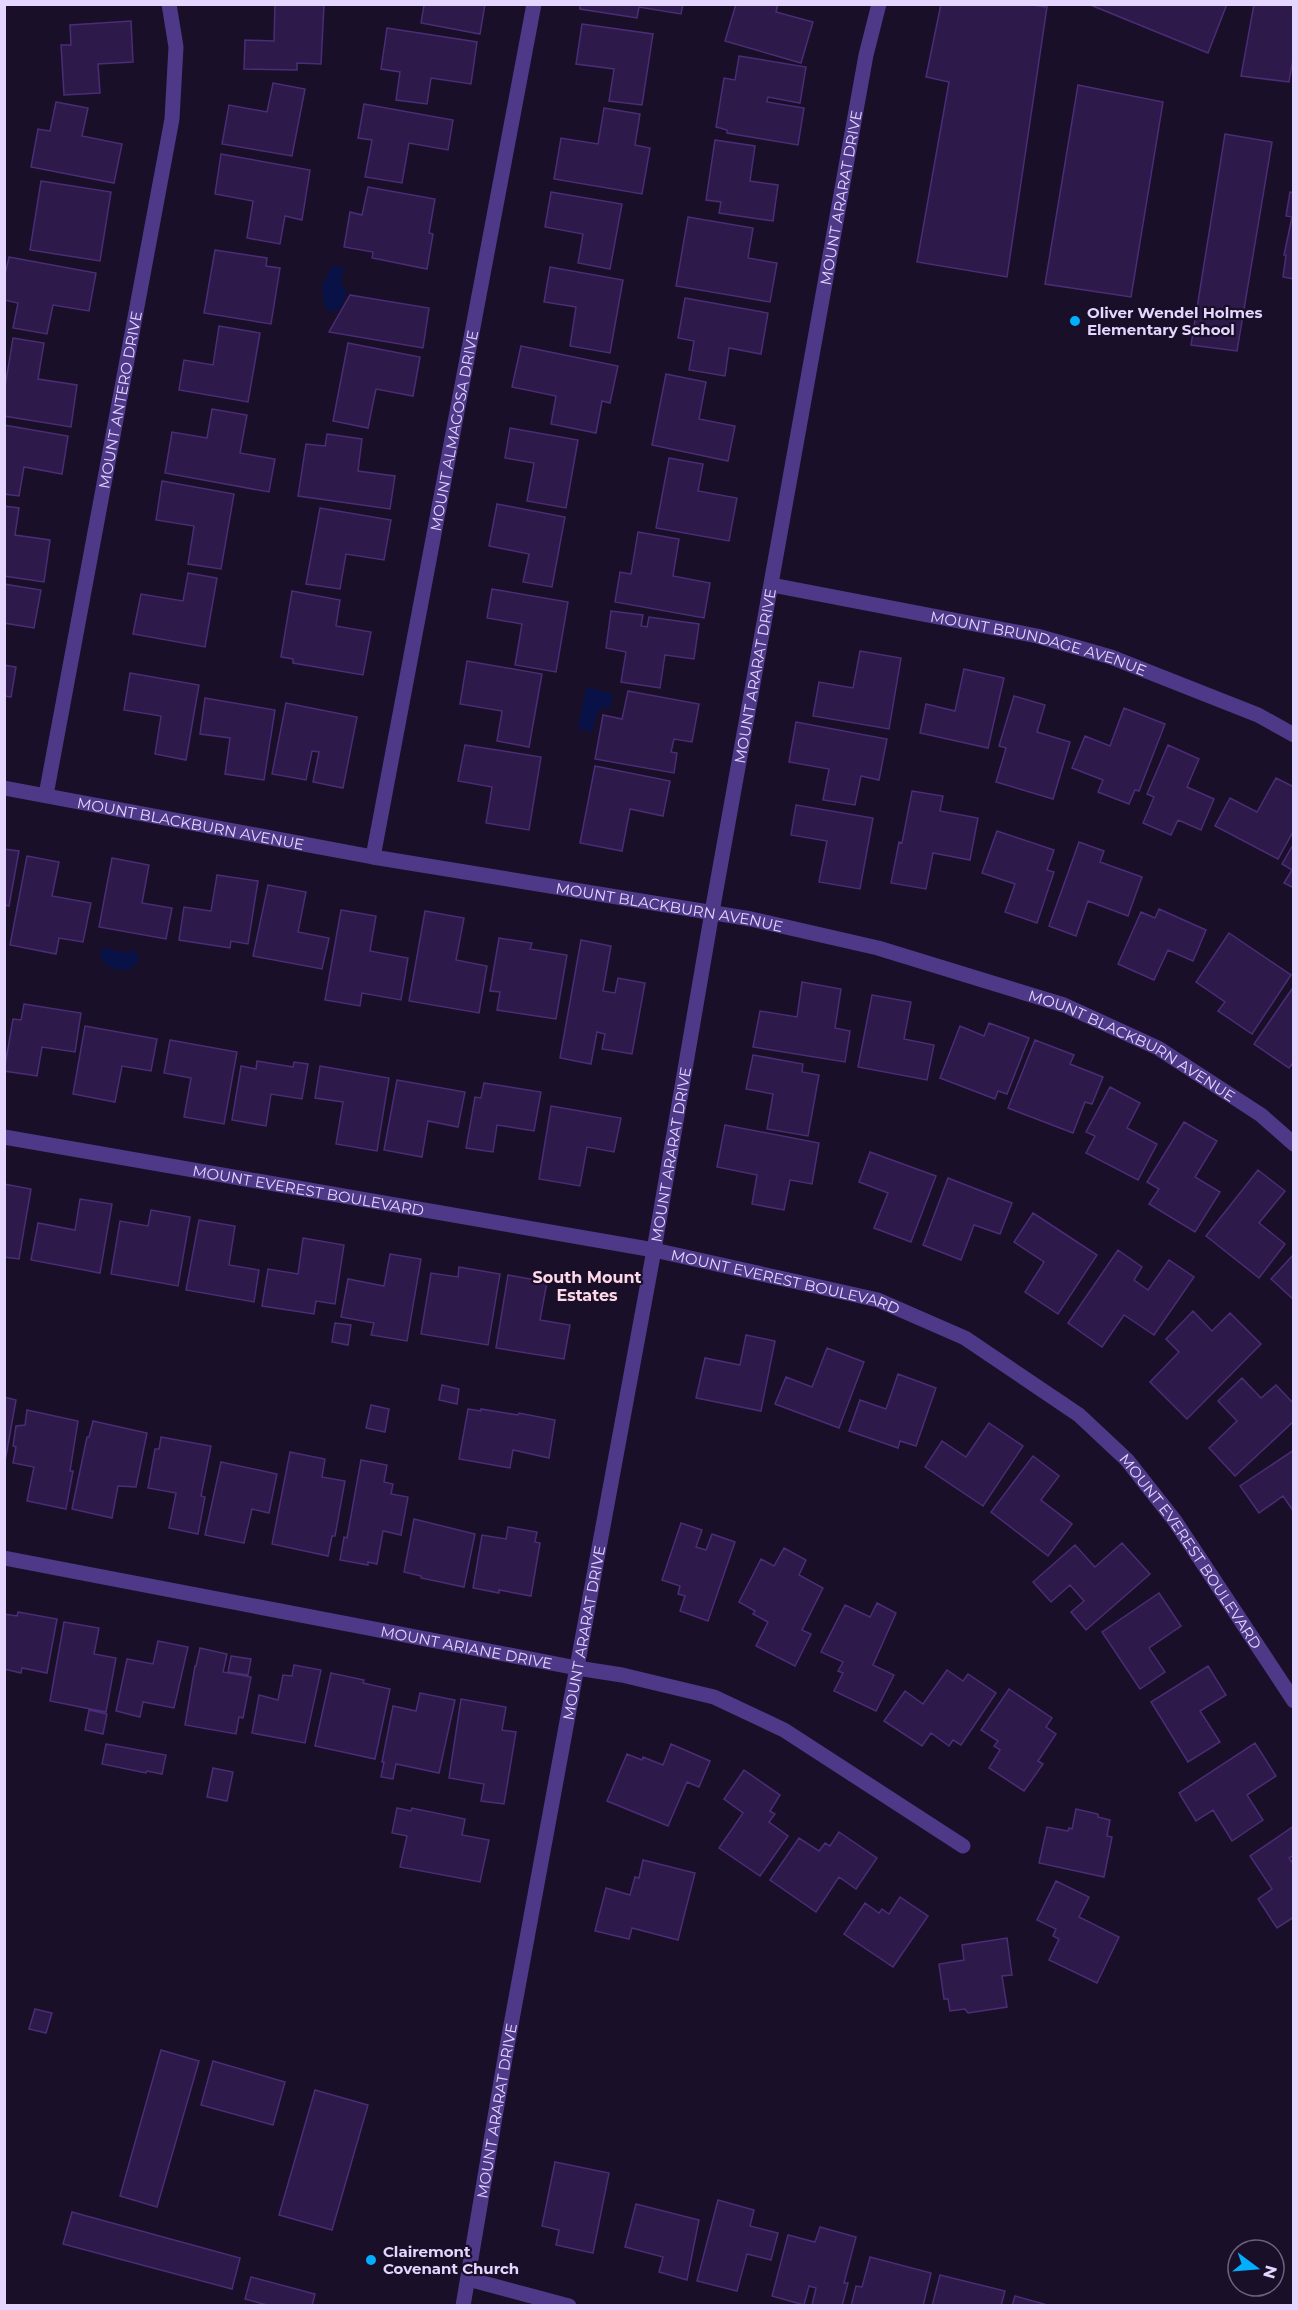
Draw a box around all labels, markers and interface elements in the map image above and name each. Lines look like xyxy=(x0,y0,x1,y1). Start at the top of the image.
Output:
street label: MOUNT ARARAT DRIVE xyxy=(815,109,865,287)
place label: Oliver Wendel Holmes Elementary School xyxy=(1087,303,1262,339)
street label: MOUNT ANTERO DRIVE xyxy=(94,309,146,490)
marker: Oliver Wendel Holmes Elementary School xyxy=(1068,314,1082,328)
street label: MOUNT ALMAGOSA DRIVE xyxy=(425,328,482,533)
street label: MOUNT ARARAT DRIVE xyxy=(729,587,779,765)
street label: MOUNT BRUNDAGE AVENUE xyxy=(929,606,1150,680)
street label: MOUNT BLACKBURN AVENUE xyxy=(76,792,306,853)
street label: MOUNT BLACKBURN AVENUE xyxy=(554,878,785,936)
street label: MOUNT BLACKBURN AVENUE xyxy=(1026,985,1239,1105)
street label: MOUNT ARARAT DRIVE xyxy=(646,1065,695,1244)
street label: MOUNT EVEREST BOULEVARD xyxy=(191,1160,426,1219)
street label: MOUNT EVEREST BOULEVARD xyxy=(669,1245,903,1318)
district label: South Mount Estates xyxy=(533,1268,642,1305)
street label: MOUNT EVEREST BOULEVARD xyxy=(1116,1449,1266,1652)
street label: MOUNT ARARAT DRIVE xyxy=(558,1544,609,1722)
street label: MOUNT ARIANE DRIVE xyxy=(379,1621,554,1673)
street label: MOUNT ARARAT DRIVE xyxy=(472,2022,521,2200)
north arrow xyxy=(1226,2238,1286,2298)
place label: Clairemont Covenant Church xyxy=(383,2242,519,2278)
marker: Clairemont Covenant Church xyxy=(364,2253,378,2267)
text: N xyxy=(1259,2263,1281,2281)

